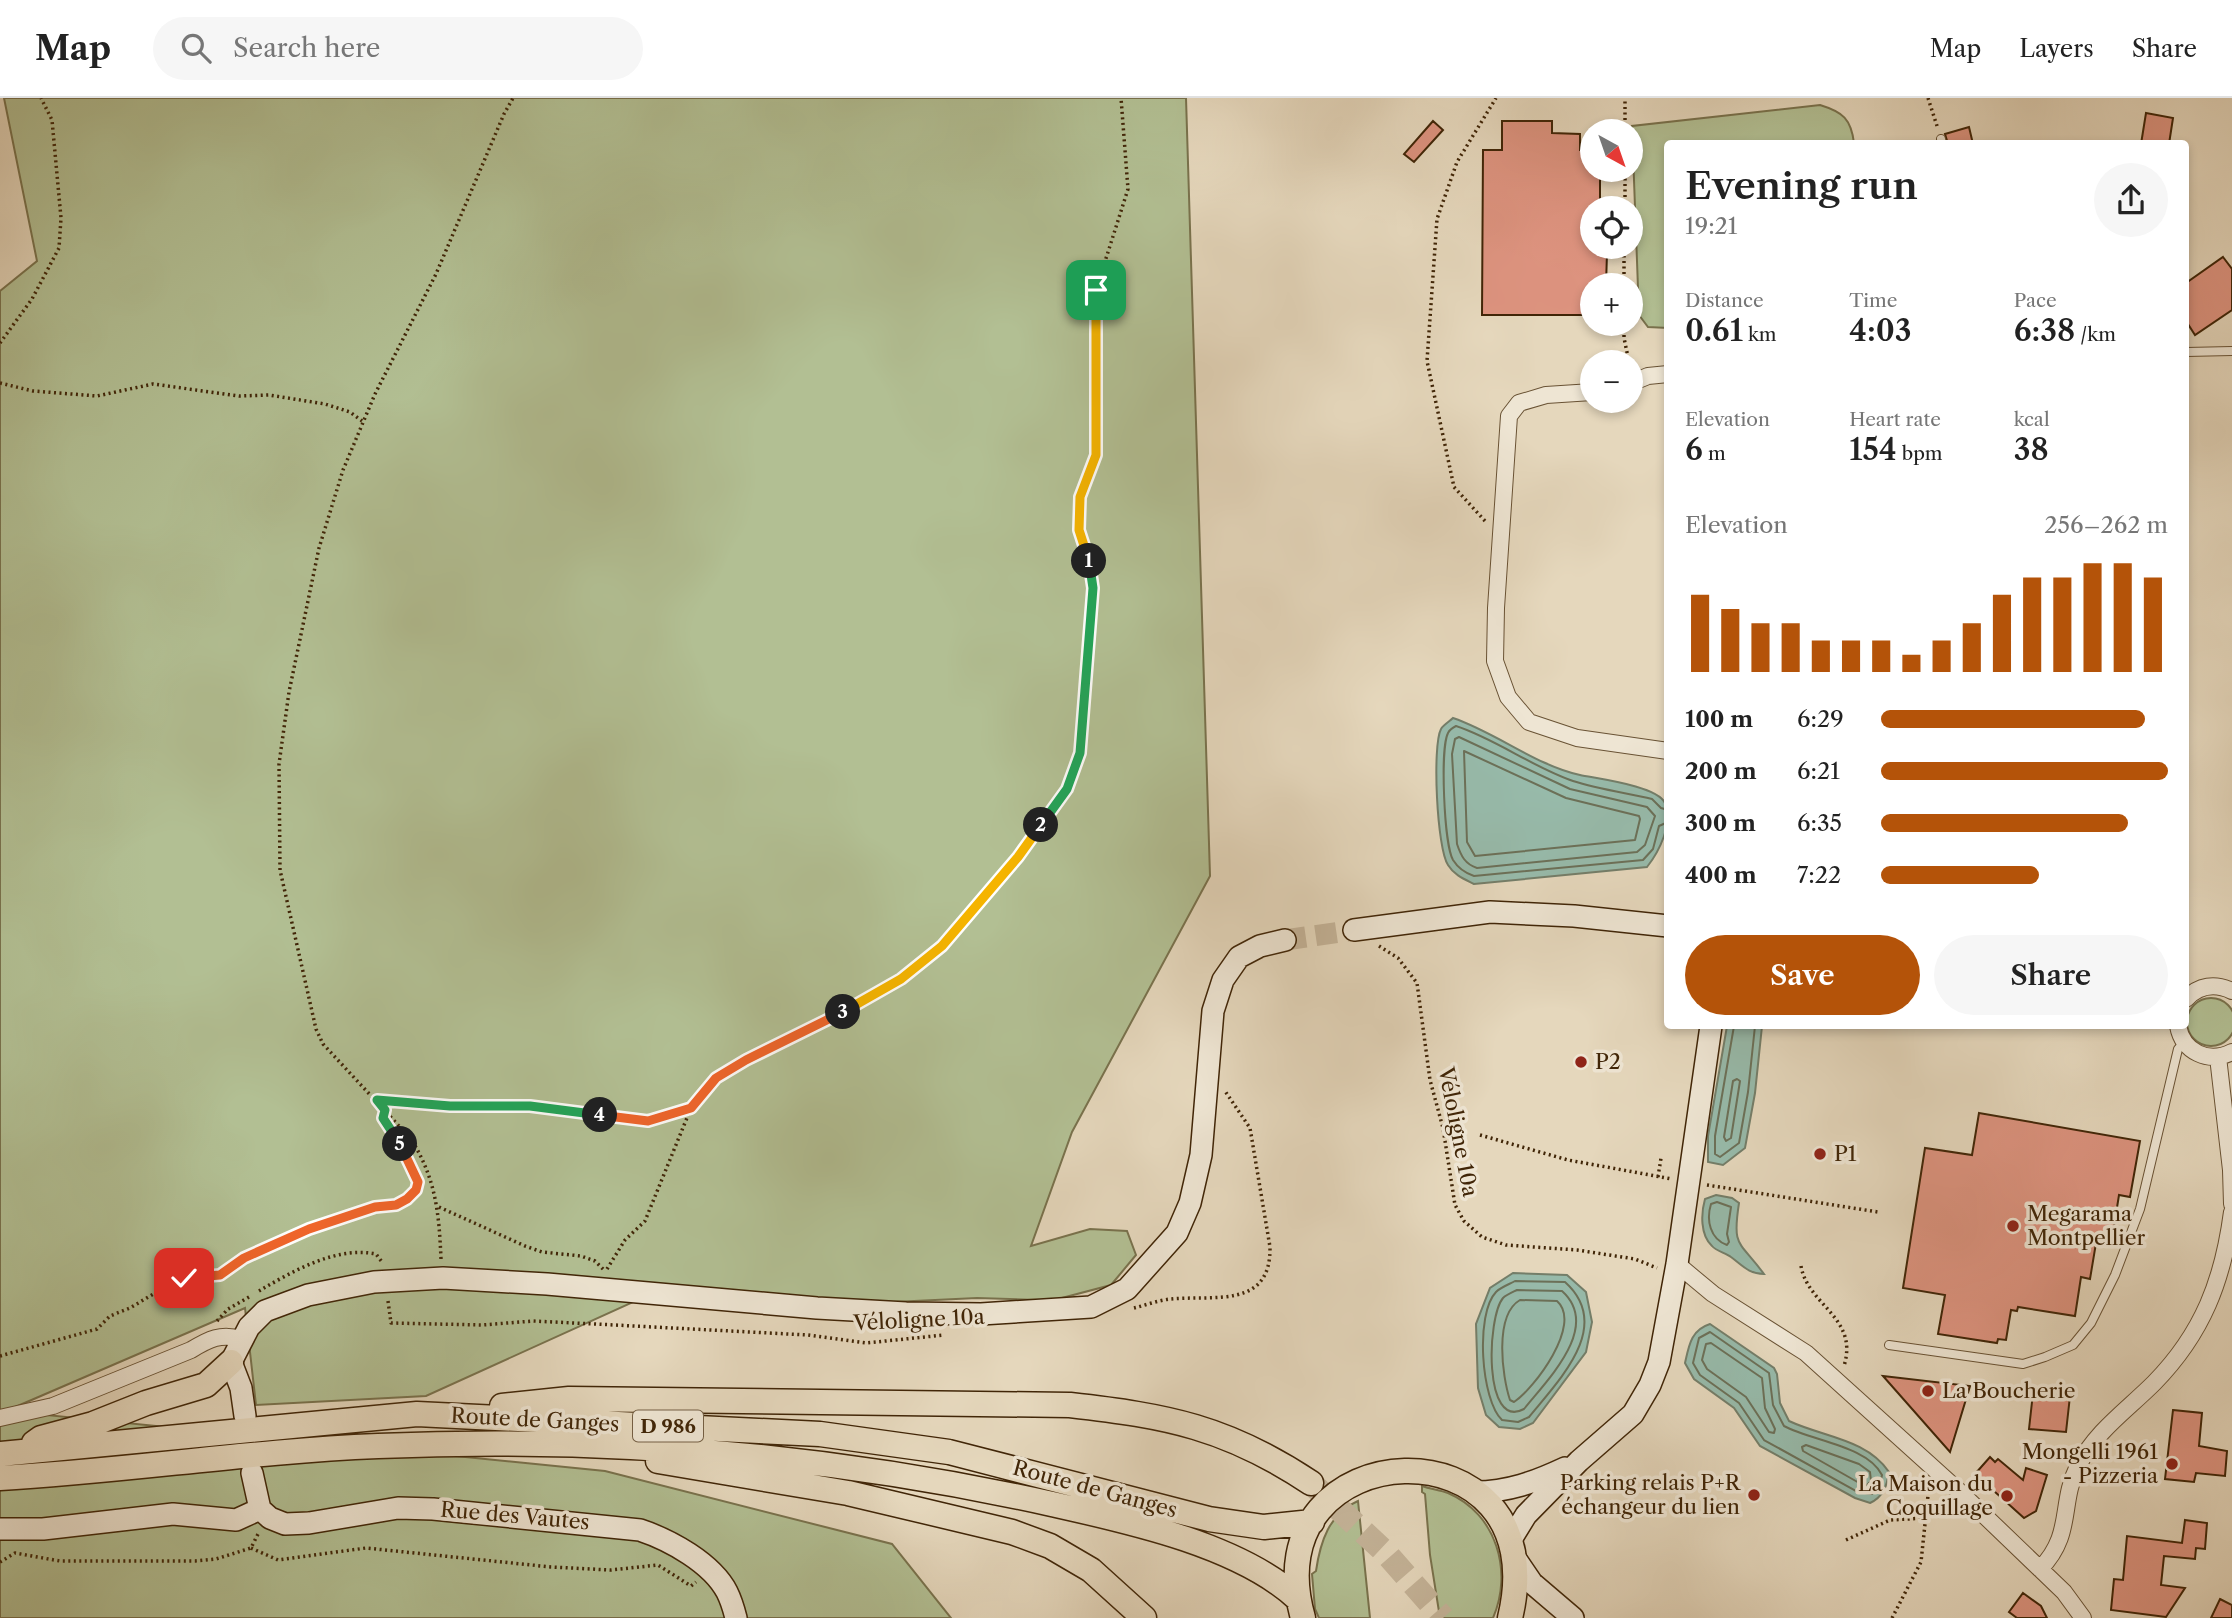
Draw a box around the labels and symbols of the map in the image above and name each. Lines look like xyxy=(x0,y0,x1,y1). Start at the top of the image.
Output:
north arrow xyxy=(1580,119,1643,182)
pin xyxy=(1066,260,1126,320)
pin: 1 xyxy=(1072,544,1106,578)
pin: 2 xyxy=(1024,808,1058,842)
pin: 3 xyxy=(826,995,860,1030)
place label: P2 xyxy=(1595,1049,1621,1074)
marker: P2 xyxy=(1573,1054,1589,1070)
street label: Véloligne 10a xyxy=(1433,1064,1483,1200)
pin: 4 xyxy=(582,1098,618,1132)
pin: 5 xyxy=(382,1126,418,1162)
place label: P1 xyxy=(1834,1141,1857,1166)
marker: P1 xyxy=(1812,1146,1828,1162)
place label: Megarama Montpellier xyxy=(2027,1201,2145,1250)
marker: Megarama Montpellier xyxy=(2005,1218,2021,1234)
pin xyxy=(154,1248,214,1308)
street label: Véloligne 10a xyxy=(852,1304,986,1335)
place label: La Boucherie xyxy=(1942,1378,2076,1403)
marker: La Boucherie xyxy=(1920,1383,1936,1399)
street label: Route de Ganges xyxy=(450,1403,620,1436)
road number: D 986 xyxy=(633,1410,703,1442)
place label: Mongelli 1961 - Pizzeria xyxy=(2022,1439,2159,1488)
street label: Route de Ganges xyxy=(1010,1455,1180,1522)
marker: Mongelli 1961 - Pizzeria xyxy=(2164,1456,2180,1472)
place label: Parking relais P+R échangeur du lien xyxy=(1560,1470,1742,1519)
place label: La Maison du Coquillage xyxy=(1858,1471,1993,1520)
marker: Parking relais P+R échangeur du lien xyxy=(1746,1487,1762,1503)
marker: La Maison du Coquillage xyxy=(1999,1488,2015,1504)
street label: Rue des Vautes xyxy=(439,1497,591,1534)

